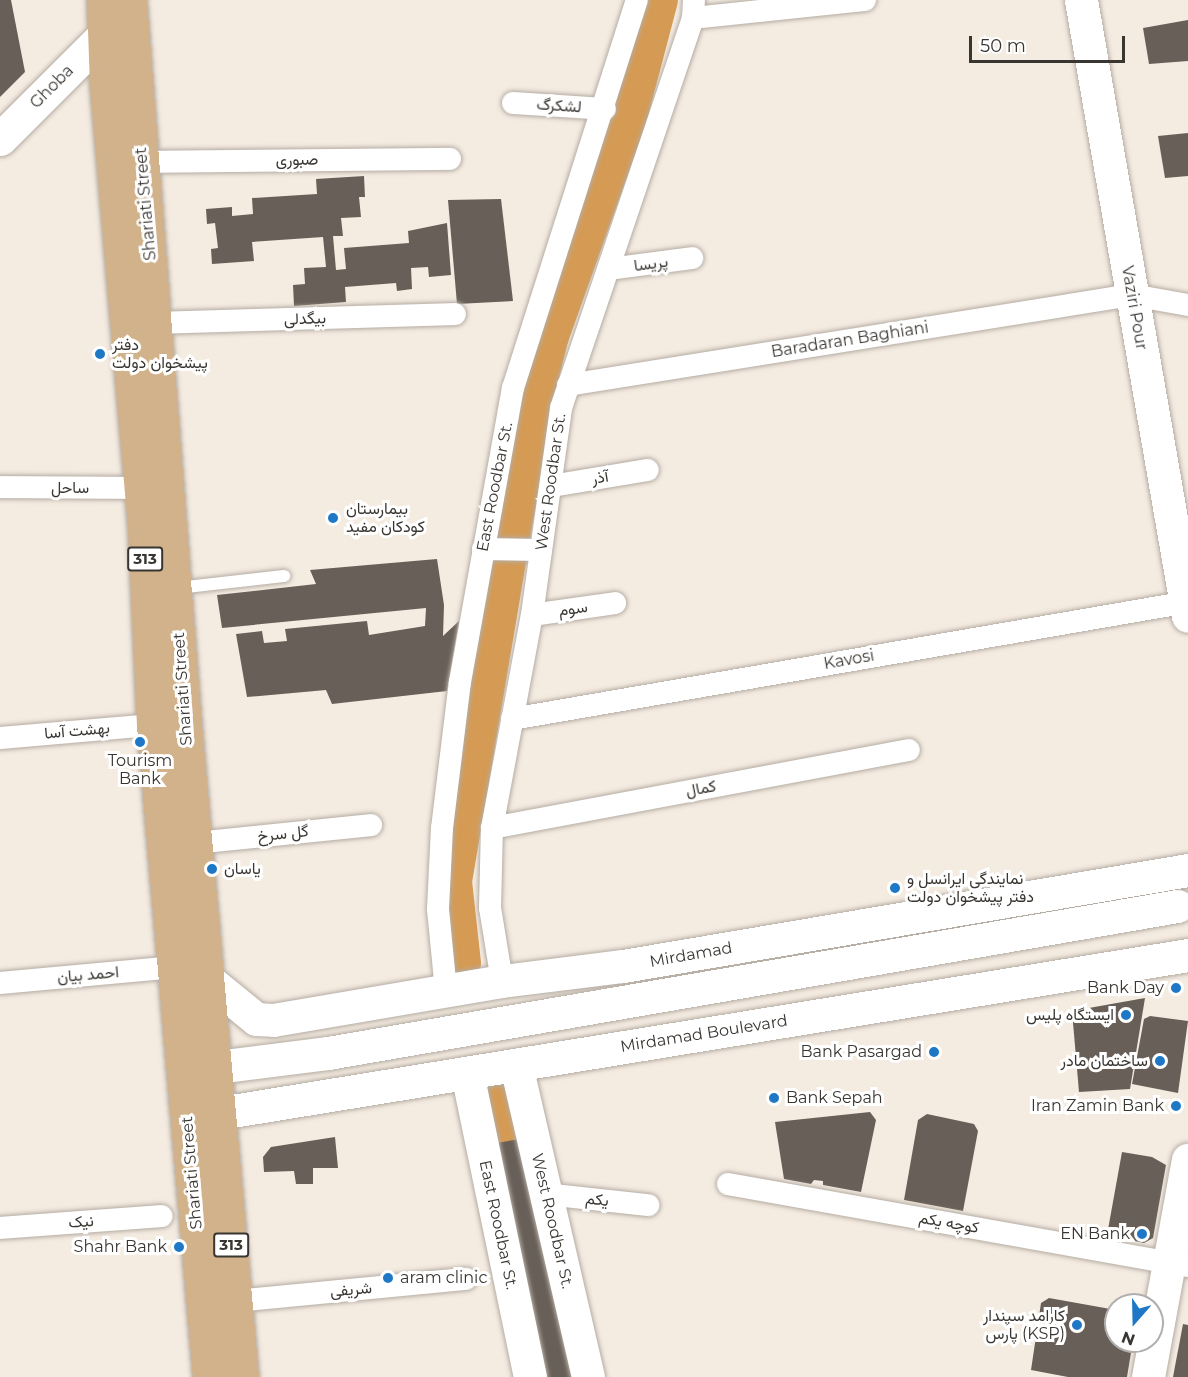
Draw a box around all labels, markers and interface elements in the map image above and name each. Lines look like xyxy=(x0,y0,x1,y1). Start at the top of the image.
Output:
scale bar xyxy=(972,24,1128,62)
text: 50 m xyxy=(980,35,1026,57)
street label: Ghoba xyxy=(26,61,78,113)
street label: لشکرگ xyxy=(536,95,582,117)
street label: Shariati Street xyxy=(131,147,161,261)
street label: صبوری xyxy=(275,150,319,170)
street label: پریسا xyxy=(633,252,669,276)
street label: Vaziri Pour xyxy=(1117,264,1151,352)
street label: بیگدلی xyxy=(284,309,326,329)
street label: Baradaran Baghiani xyxy=(770,318,930,362)
place label: دفتر پیشخوان دولت xyxy=(112,335,208,373)
marker: دفتر پیشخوان دولت xyxy=(93,347,107,361)
street label: West Roodbar St. xyxy=(532,412,570,552)
street label: East Roodbar St. xyxy=(473,421,517,553)
street label: آذر xyxy=(590,467,610,489)
street label: ساحل xyxy=(51,478,89,498)
place label: بیمارستان کودکان مفید xyxy=(346,499,425,537)
marker: بیمارستان کودکان مفید xyxy=(324,509,342,527)
road number: 313 xyxy=(127,547,163,571)
street label: سوم xyxy=(557,597,589,621)
street label: Shariati Street xyxy=(169,632,197,746)
street label: Kavosi xyxy=(822,646,876,674)
street label: بهشت آسا xyxy=(43,719,111,743)
marker: Tourism Bank xyxy=(133,735,147,749)
place label: Tourism Bank xyxy=(108,751,172,789)
street label: کمال xyxy=(684,777,718,801)
street label: گل سرخ xyxy=(256,822,310,846)
place label: یاسان xyxy=(224,859,261,879)
marker: یاسان xyxy=(205,862,219,876)
place label: نمایندگی ایرانسل و دفتر پیشخوان دولت xyxy=(907,869,1034,907)
marker: نمایندگی ایرانسل و دفتر پیشخوان دولت xyxy=(888,881,902,895)
street label: Mirdamad xyxy=(648,938,734,972)
street label: احمد بیان xyxy=(56,963,120,987)
place label: Bank Day xyxy=(1087,978,1164,998)
marker: Bank Day xyxy=(1169,981,1183,995)
place label: ایستگاه پلیس xyxy=(1026,1005,1114,1025)
marker: ایستگاه پلیس xyxy=(1119,1008,1133,1022)
street label: Mirdamad Boulevard xyxy=(619,1011,789,1057)
place label: Bank Pasargad xyxy=(801,1042,922,1062)
marker: Bank Pasargad xyxy=(927,1045,941,1059)
place label: ساختمان مادر xyxy=(1061,1051,1148,1071)
marker: ساختمان مادر xyxy=(1153,1054,1167,1068)
place label: Bank Sepah xyxy=(786,1088,883,1108)
marker: Bank Sepah xyxy=(767,1091,781,1105)
place label: Iran Zamin Bank xyxy=(1031,1096,1164,1116)
marker: Iran Zamin Bank xyxy=(1169,1099,1183,1113)
street label: Shariati Street xyxy=(177,1116,207,1230)
street label: West Roodbar St. xyxy=(527,1151,577,1291)
street label: East Roodbar St. xyxy=(475,1159,521,1291)
street label: یکم xyxy=(584,1189,610,1211)
street label: کوچه یکم xyxy=(917,1208,981,1238)
street label: نیک xyxy=(68,1212,94,1232)
place label: EN Bank xyxy=(1060,1224,1130,1244)
marker: EN Bank xyxy=(1135,1227,1149,1241)
road number: 313 xyxy=(213,1233,249,1257)
place label: Shahr Bank xyxy=(74,1237,167,1257)
marker: Shahr Bank xyxy=(172,1240,186,1254)
place label: aram clinic xyxy=(400,1268,487,1288)
marker: aram clinic xyxy=(381,1271,395,1285)
street label: شریفی xyxy=(329,1279,373,1301)
north arrow xyxy=(1104,1293,1164,1353)
place label: کارامد سپندار پارس (KSP) xyxy=(983,1306,1065,1344)
marker: کارامد سپندار پارس (KSP) xyxy=(1070,1318,1084,1332)
text: N xyxy=(1119,1327,1138,1350)

